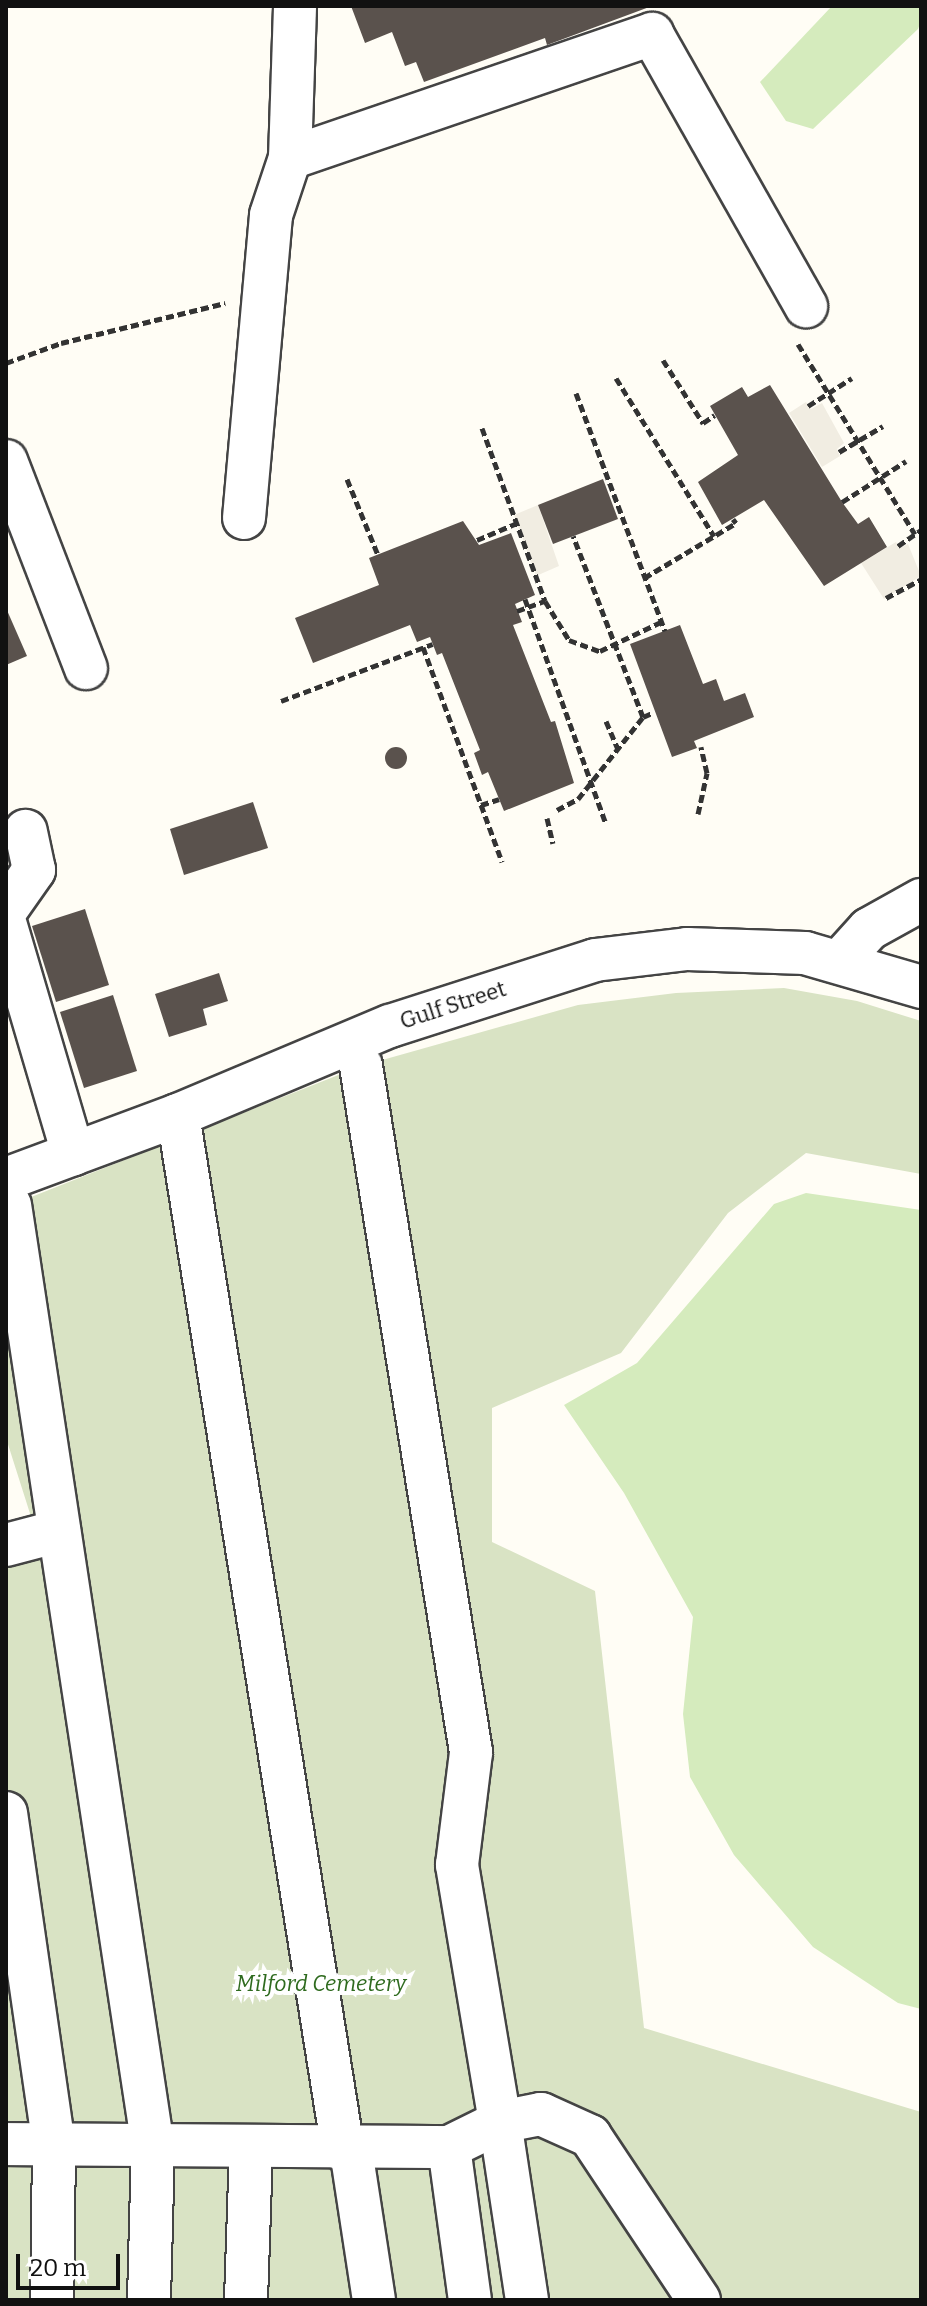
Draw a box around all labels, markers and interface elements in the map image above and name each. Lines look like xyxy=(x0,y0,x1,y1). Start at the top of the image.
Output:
street label: Gulf Street xyxy=(397,975,509,1035)
park label: Milford Cemetery xyxy=(236,1971,406,1997)
scale bar xyxy=(20,2238,124,2288)
text: 20 m xyxy=(30,2254,86,2282)

